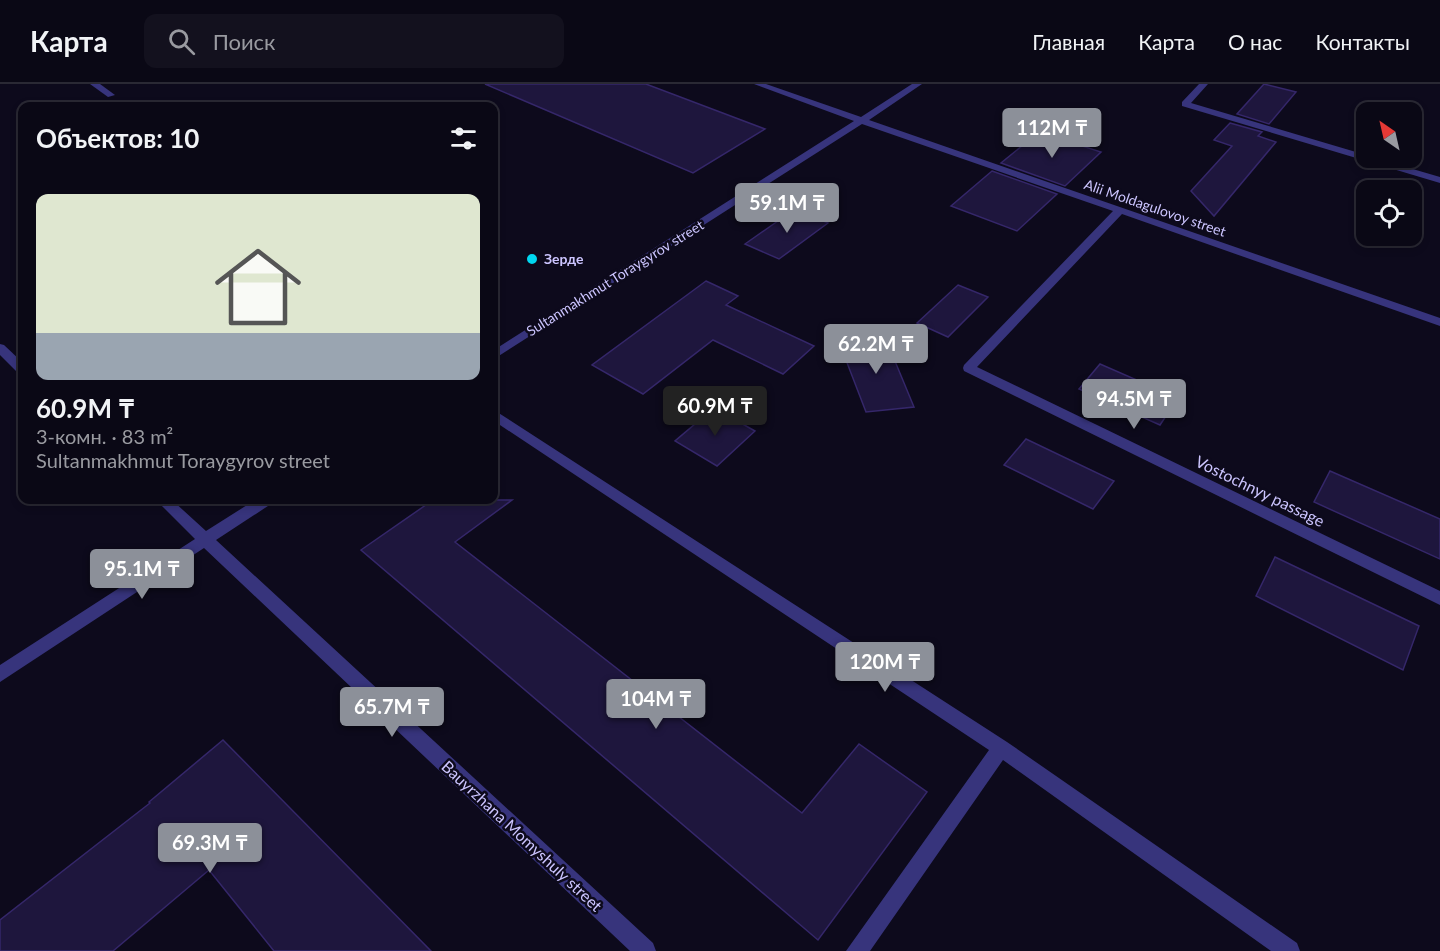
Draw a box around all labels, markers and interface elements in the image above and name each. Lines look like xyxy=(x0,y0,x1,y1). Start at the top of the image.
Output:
search box xyxy=(144,14,564,68)
text: Карта xyxy=(30,24,108,58)
icon: search xyxy=(165,25,198,58)
text: Поиск xyxy=(213,28,276,55)
text: Главная xyxy=(1032,29,1105,54)
text: Карта xyxy=(1138,29,1195,54)
text: О нас xyxy=(1228,29,1282,54)
text: Контакты xyxy=(1315,29,1410,54)
north arrow xyxy=(1356,102,1422,168)
map controls xyxy=(1356,102,1422,246)
pin: 112M ₸ xyxy=(1003,108,1101,159)
text: 112M ₸ xyxy=(1016,115,1088,139)
text: Объектов: 10 xyxy=(36,122,199,154)
icon: filters xyxy=(447,122,480,155)
street label: Alii Moldagulovoy street xyxy=(1082,175,1228,240)
button: locate xyxy=(1356,180,1422,246)
pin: 59.1M ₸ xyxy=(732,183,842,234)
text: 59.1M ₸ xyxy=(749,190,825,214)
street label: Sultanmakhmut Toraygyrov street xyxy=(523,216,706,339)
icon: home xyxy=(204,233,312,341)
place label: Зерде xyxy=(544,250,584,267)
marker: Зерде xyxy=(525,252,539,266)
pin: 62.2M ₸ xyxy=(821,324,931,375)
text: 62.2M ₸ xyxy=(838,331,914,355)
pin: 94.5M ₸ xyxy=(1079,379,1189,430)
pin: 60.9M ₸ xyxy=(660,386,770,437)
text: 94.5M ₸ xyxy=(1096,386,1172,410)
text: 60.9M ₸ xyxy=(36,392,135,424)
text: 60.9M ₸ xyxy=(677,393,753,417)
text: 3-комн. · 83 m² xyxy=(36,424,173,448)
text: Sultanmakhmut Toraygyrov street xyxy=(36,448,330,472)
street label: Vostochnyy passage xyxy=(1193,451,1328,530)
pin: 95.1M ₸ xyxy=(87,549,197,600)
text: 95.1M ₸ xyxy=(104,556,180,580)
pin: 120M ₸ xyxy=(836,642,934,693)
text: 120M ₸ xyxy=(849,649,921,673)
pin: 104M ₸ xyxy=(607,679,705,730)
text: 104M ₸ xyxy=(620,686,692,710)
pin: 65.7M ₸ xyxy=(337,687,447,738)
text: 65.7M ₸ xyxy=(354,694,430,718)
street label: Bauyrzhana Momyshuly street xyxy=(438,756,607,915)
pin: 69.3M ₸ xyxy=(155,823,265,874)
text: 69.3M ₸ xyxy=(172,830,248,854)

